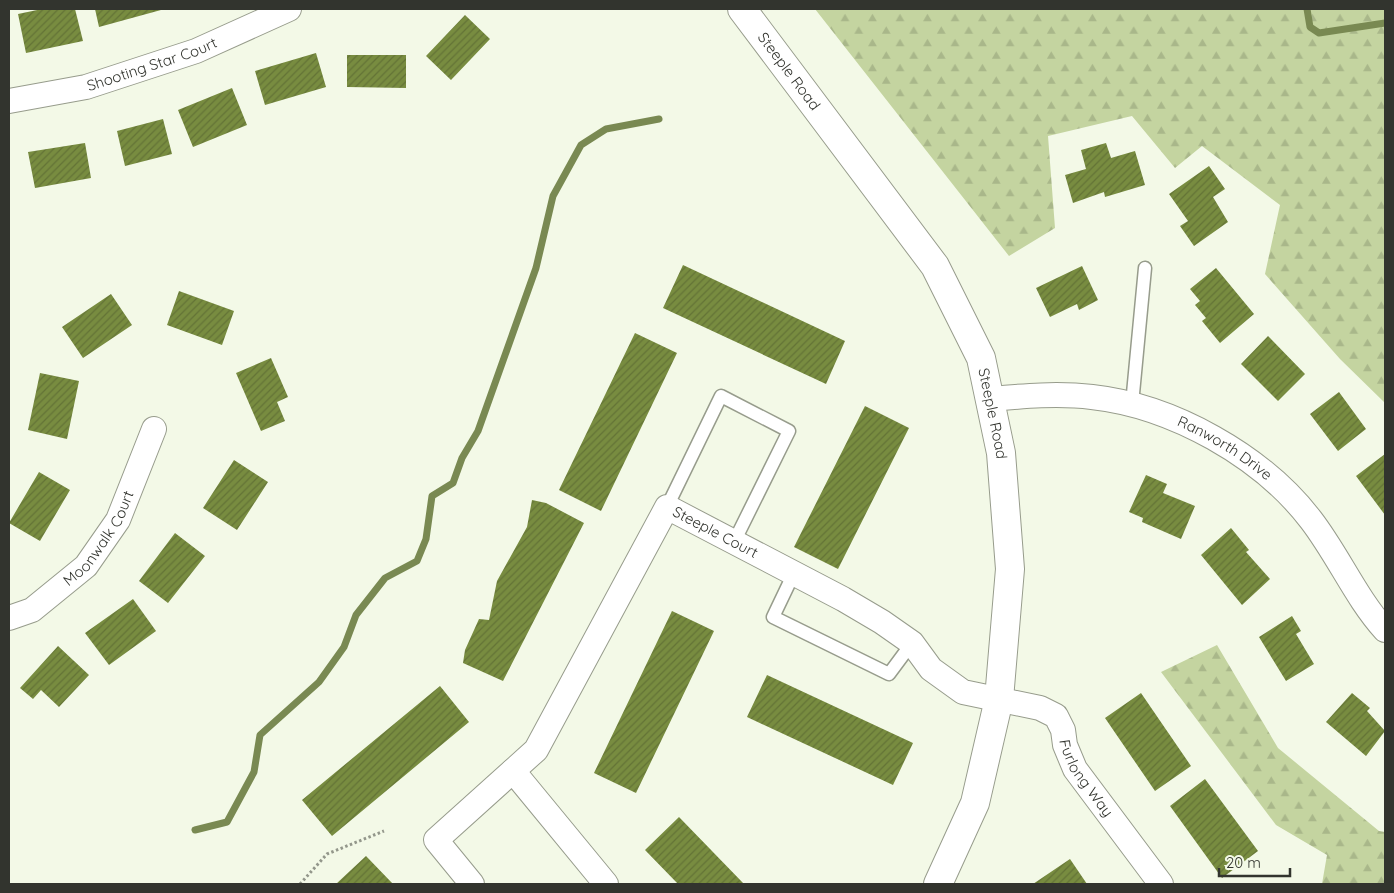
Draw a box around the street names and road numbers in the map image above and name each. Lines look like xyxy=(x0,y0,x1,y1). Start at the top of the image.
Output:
street label: Steeple Road xyxy=(754,28,825,114)
street label: Shooting Star Court xyxy=(84,33,220,95)
street label: Steeple Road xyxy=(974,366,1011,460)
street label: Ranworth Drive xyxy=(1175,411,1276,484)
street label: Moonwalk Court xyxy=(59,488,138,590)
street label: Steeple Court xyxy=(670,502,761,562)
street label: Furlong Way xyxy=(1055,738,1118,821)

